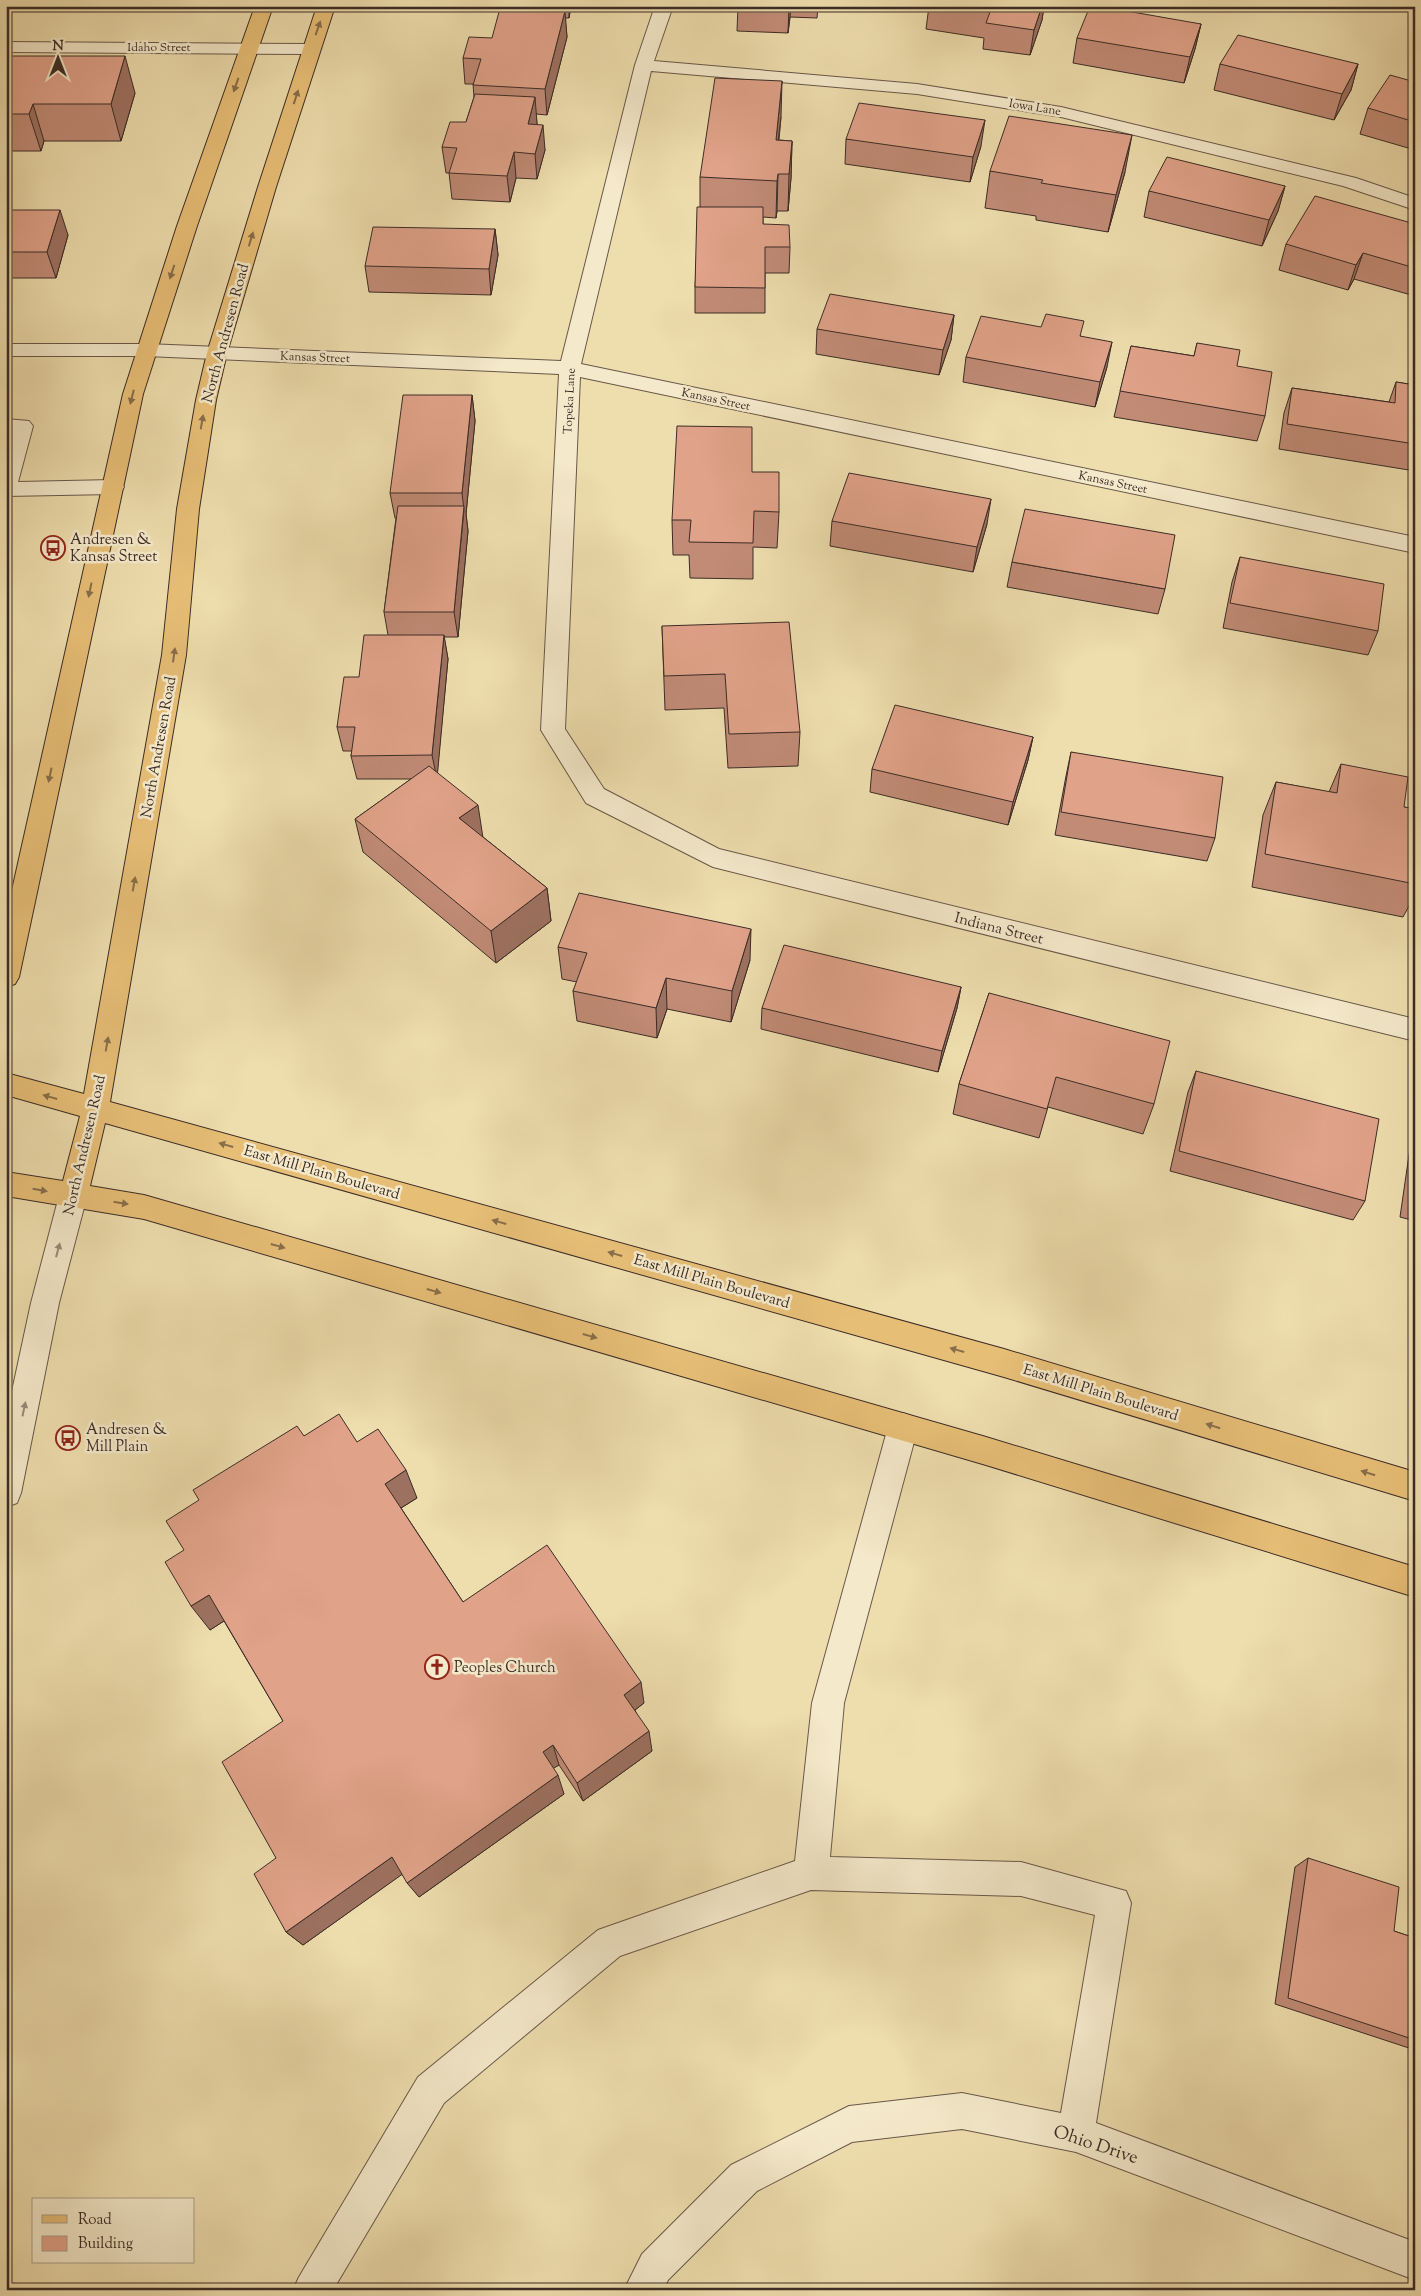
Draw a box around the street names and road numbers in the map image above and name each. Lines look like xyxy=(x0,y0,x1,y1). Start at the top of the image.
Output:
street label: Idaho Street xyxy=(127,39,191,57)
street label: Iowa Lane xyxy=(1007,95,1063,121)
street label: North Andresen Road xyxy=(198,261,255,405)
street label: Kansas Street xyxy=(280,348,350,368)
street label: Topeka Lane xyxy=(559,367,581,434)
street label: Kansas Street xyxy=(680,384,752,416)
street label: Kansas Street xyxy=(1077,467,1149,499)
street label: North Andresen Road xyxy=(137,674,182,820)
street label: Indiana Street xyxy=(952,908,1045,951)
street label: North Andresen Road xyxy=(59,1073,112,1217)
street label: East Mill Plain Boulevard xyxy=(241,1141,403,1206)
street label: East Mill Plain Boulevard xyxy=(631,1250,793,1315)
street label: East Mill Plain Boulevard xyxy=(1020,1360,1181,1427)
street label: Ohio Drive xyxy=(1050,2120,1141,2172)

